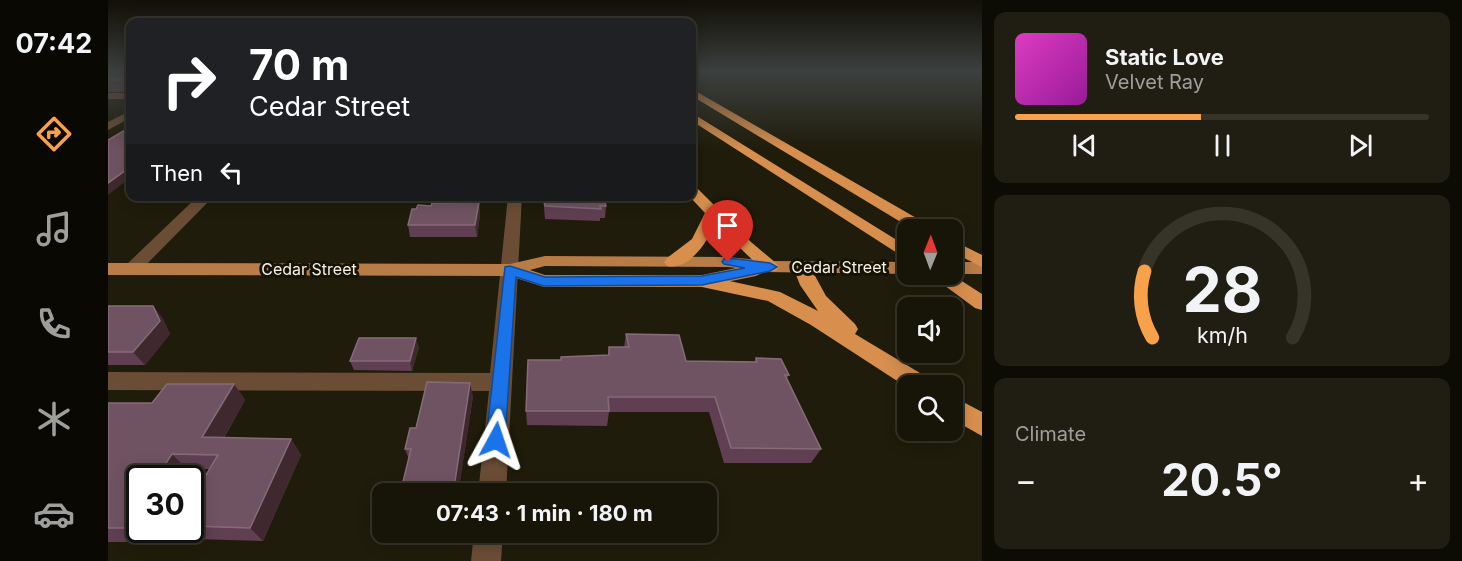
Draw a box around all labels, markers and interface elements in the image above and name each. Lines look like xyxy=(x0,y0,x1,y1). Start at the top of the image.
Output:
text: 07:42 xyxy=(16,27,92,60)
text: 70 m xyxy=(249,39,349,90)
icon: right xyxy=(150,42,228,120)
text: Static Love xyxy=(1105,44,1224,70)
text: Velvet Ray xyxy=(1105,70,1204,94)
text: Cedar Street xyxy=(249,90,410,123)
icon: directions xyxy=(33,113,75,155)
icon: previous xyxy=(1068,129,1101,162)
icon: pause xyxy=(1206,129,1239,162)
icon: next xyxy=(1344,129,1377,162)
icon: left xyxy=(215,156,248,189)
text: Then xyxy=(150,160,203,186)
pin xyxy=(702,200,753,262)
icon: music xyxy=(33,208,75,250)
icon: arrive xyxy=(711,209,744,242)
north arrow xyxy=(897,219,963,285)
map controls xyxy=(897,219,963,441)
text: 28 xyxy=(1182,252,1262,327)
street label: Cedar Street xyxy=(791,257,887,277)
street label: Cedar Street xyxy=(261,259,357,279)
button: sound xyxy=(897,297,963,363)
icon: phone xyxy=(33,303,75,345)
text: km/h xyxy=(1197,322,1247,348)
button: search xyxy=(897,375,963,441)
icon: climate xyxy=(33,398,75,440)
position arrow xyxy=(464,408,528,472)
text: Climate xyxy=(1015,422,1086,446)
text: 20.5° xyxy=(1161,452,1283,507)
text: − xyxy=(1015,460,1037,500)
text: + xyxy=(1407,460,1429,500)
speed limit sign: 30 xyxy=(126,465,204,543)
icon: car xyxy=(33,493,75,535)
text: 07:43 · 1 min · 180 m xyxy=(436,500,653,526)

